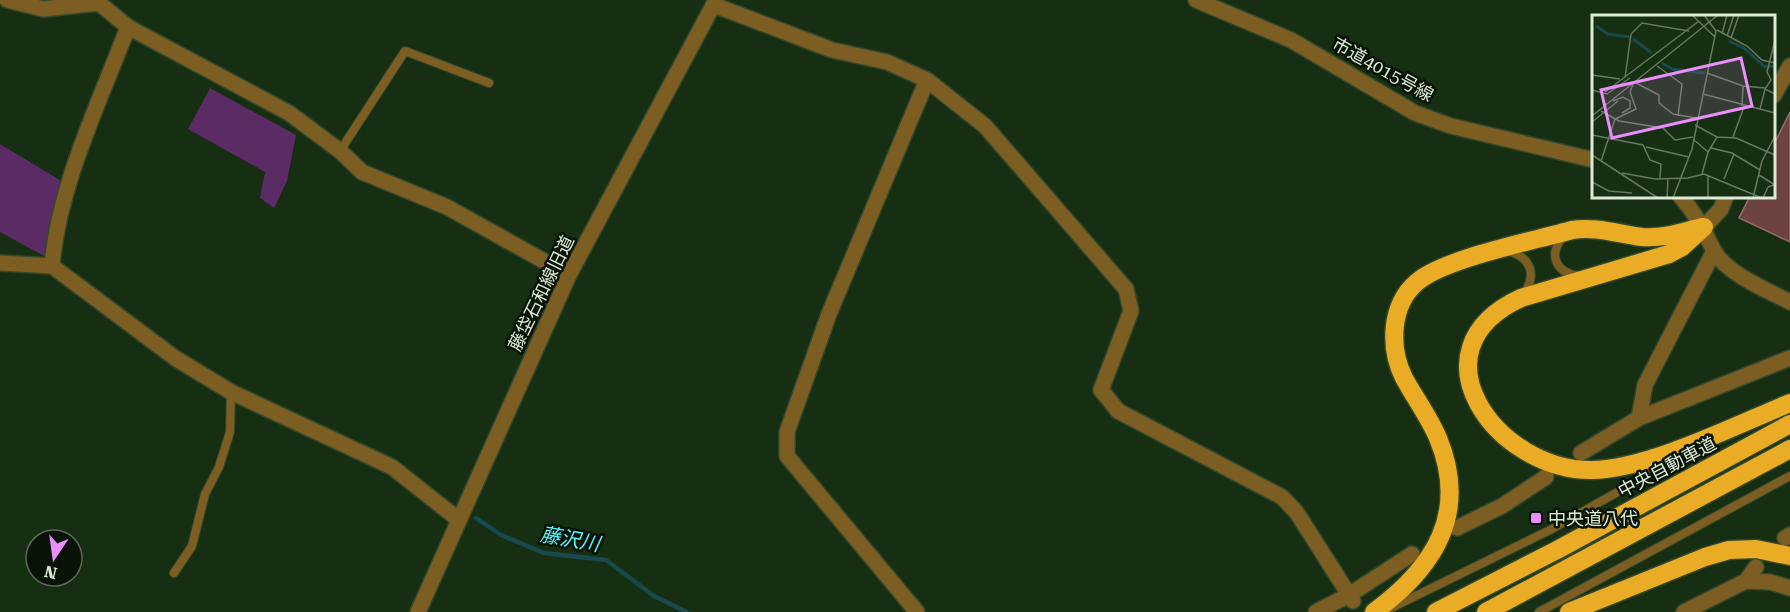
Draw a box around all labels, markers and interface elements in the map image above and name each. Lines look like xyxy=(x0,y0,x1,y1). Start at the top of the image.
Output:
inset map xyxy=(1592,15,1775,198)
street label: 市道4015号線 xyxy=(1329,33,1437,105)
street label: 藤垈石和線旧道 xyxy=(504,232,578,354)
street label: 中央自動車道 xyxy=(1614,432,1720,502)
place label: 中央道八代 xyxy=(1548,508,1638,529)
marker: 中央道八代 xyxy=(1529,511,1543,525)
water label: 藤沢川 xyxy=(538,522,604,556)
north arrow xyxy=(24,528,84,588)
text: N xyxy=(43,561,59,583)

